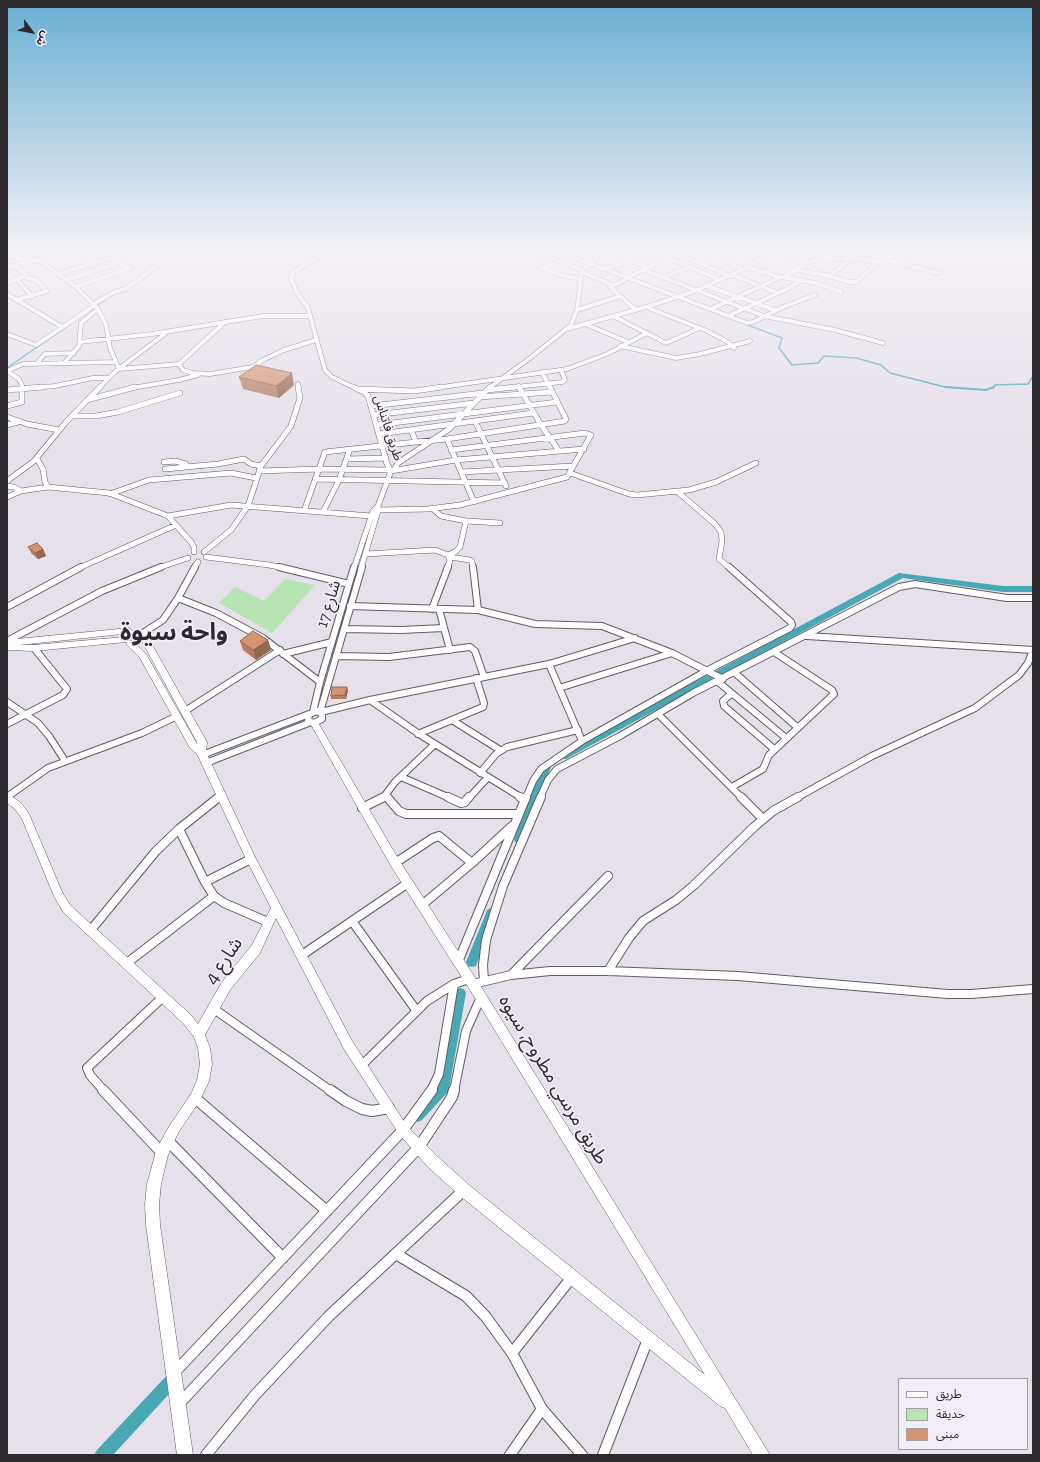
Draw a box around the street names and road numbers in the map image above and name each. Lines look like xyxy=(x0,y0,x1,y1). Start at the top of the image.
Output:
street label: طريق فاتناس xyxy=(370,393,406,463)
street label: شارع 17 xyxy=(313,578,345,630)
street label: شارع 4 xyxy=(200,933,248,989)
street label: طريق مرسي مطروح, سيوه xyxy=(493,991,613,1169)

